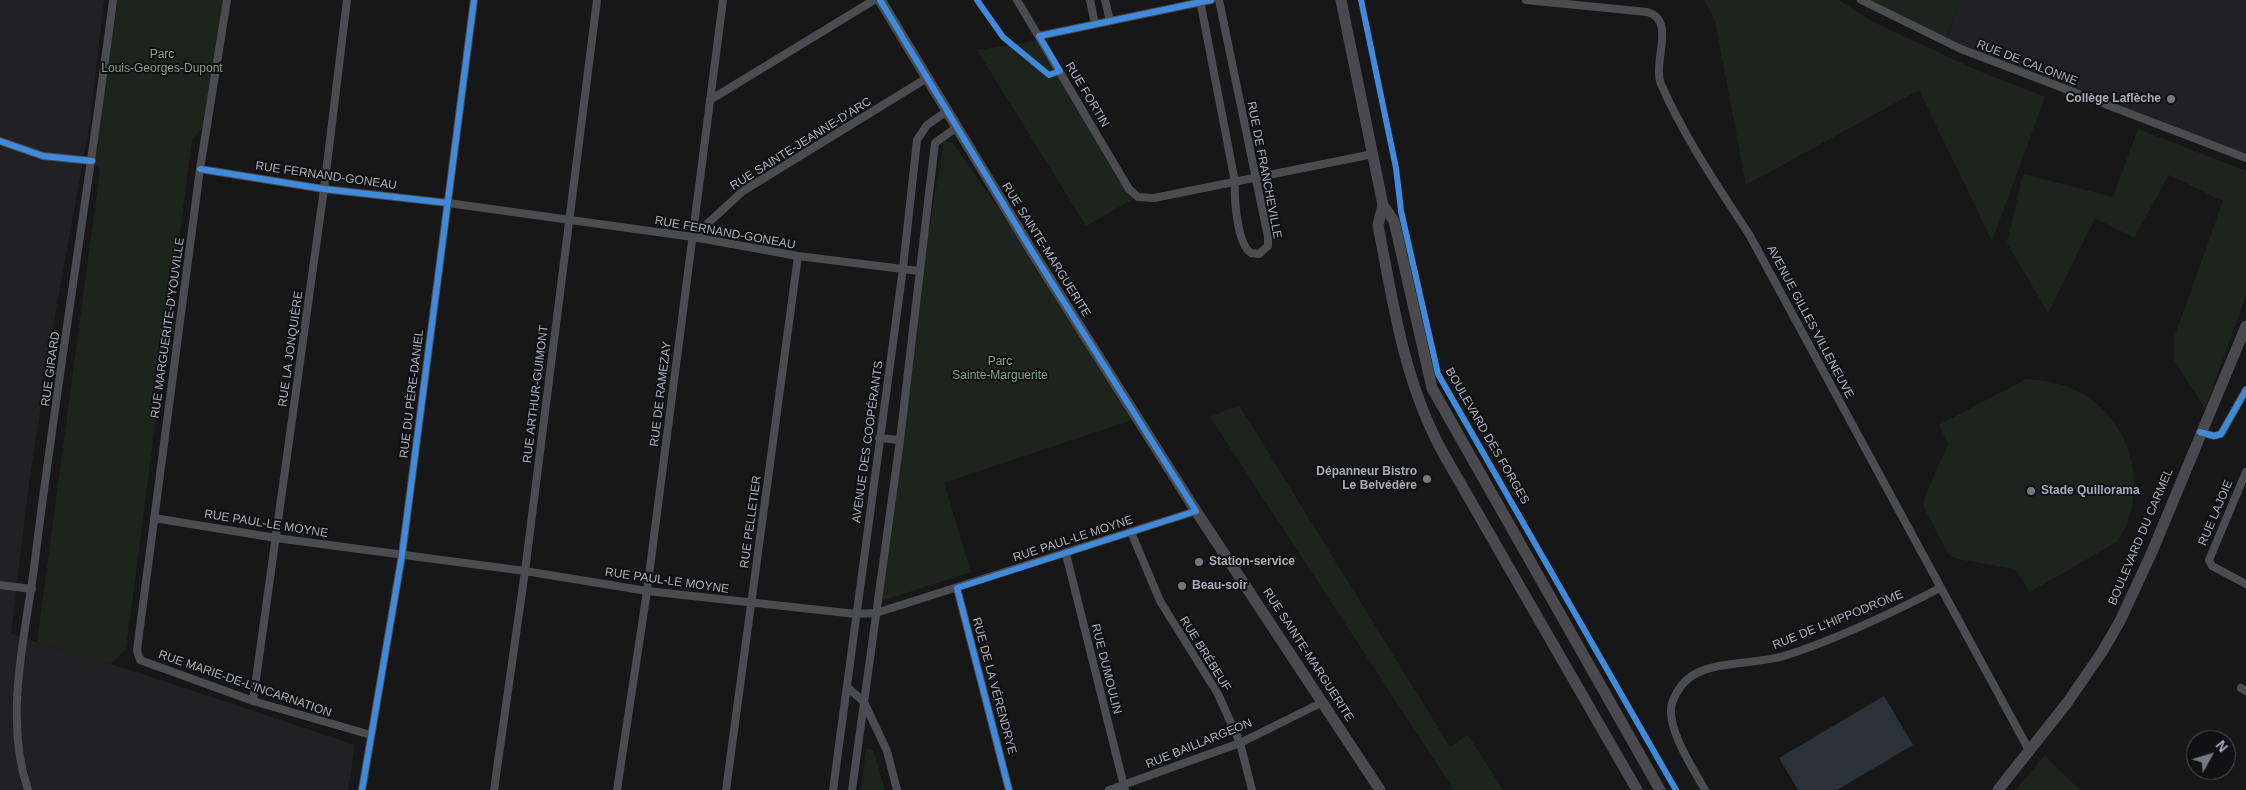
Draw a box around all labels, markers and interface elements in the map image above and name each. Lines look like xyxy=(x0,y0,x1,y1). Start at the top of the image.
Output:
street label: RUE DE CALONNE xyxy=(1975,37,2079,89)
park label: Parc Louis-Georges-Dupont xyxy=(101,48,223,76)
street label: RUE FORTIN xyxy=(1062,60,1112,130)
place label: Collège Laflèche xyxy=(2066,92,2161,106)
marker: Collège Laflèche xyxy=(2165,93,2177,105)
street label: RUE SAINTE-JEANNE-D'ARC xyxy=(728,95,874,193)
street label: RUE DE FRANCHEVILLE xyxy=(1244,100,1284,240)
street label: RUE FERNAND-GONEAU xyxy=(254,159,398,193)
street label: RUE SAINTE-MARGUERITE xyxy=(999,180,1093,320)
street label: RUE FERNAND-GONEAU xyxy=(653,214,797,252)
street label: RUE MARGUERITE-D'YOUVILLE xyxy=(148,237,188,419)
street label: AVENUE GILLES VILLENEUVE xyxy=(1763,243,1857,401)
street label: RUE LA JONQUIÈRE xyxy=(276,290,306,408)
street label: RUE ARTHUR-GUIMONT xyxy=(520,324,552,464)
street label: RUE DU PÈRE-DANIEL xyxy=(397,329,427,459)
street label: RUE GIRARD xyxy=(39,331,63,407)
street label: RUE DE RAMEZAY xyxy=(647,341,675,447)
park label: Parc Sainte-Marguerite xyxy=(952,355,1048,383)
street label: AVENUE DES COOPÉRANTS xyxy=(849,360,887,524)
street label: BOULEVARD DES FORGES xyxy=(1442,365,1532,507)
place label: Dépanneur Bistro Le Belvédère xyxy=(1316,465,1417,493)
street label: BOULEVARD DU CARMEL xyxy=(2106,466,2176,608)
marker: Dépanneur Bistro Le Belvédère xyxy=(1421,473,1433,485)
street label: RUE PELLETIER xyxy=(737,475,765,569)
street label: RUE LAJOIE xyxy=(2196,478,2236,548)
place label: Stade Quillorama xyxy=(2041,484,2140,498)
marker: Stade Quillorama xyxy=(2025,485,2037,497)
street label: RUE PAUL-LE MOYNE xyxy=(203,507,329,541)
street label: RUE PAUL-LE MOYNE xyxy=(1011,513,1135,565)
place label: Station-service xyxy=(1209,555,1295,569)
marker: Station-service xyxy=(1193,556,1205,568)
street label: RUE PAUL-LE MOYNE xyxy=(604,565,730,597)
place label: Beau-soir xyxy=(1192,579,1247,593)
marker: Beau-soir xyxy=(1176,580,1188,592)
street label: RUE SAINTE-MARGUERITE xyxy=(1259,586,1357,724)
street label: RUE DE L'HIPPODROME xyxy=(1771,587,1905,653)
street label: RUE BRÉBEUF xyxy=(1176,614,1234,694)
street label: RUE DE LA VÉRENDRYE xyxy=(969,616,1019,756)
street label: RUE DUMOULIN xyxy=(1088,622,1124,716)
street label: RUE MARIE-DE-L'INCARNATION xyxy=(157,648,333,720)
street label: RUE BAILLARGEON xyxy=(1144,716,1254,772)
north arrow xyxy=(2186,730,2236,780)
text: N xyxy=(2212,737,2231,755)

